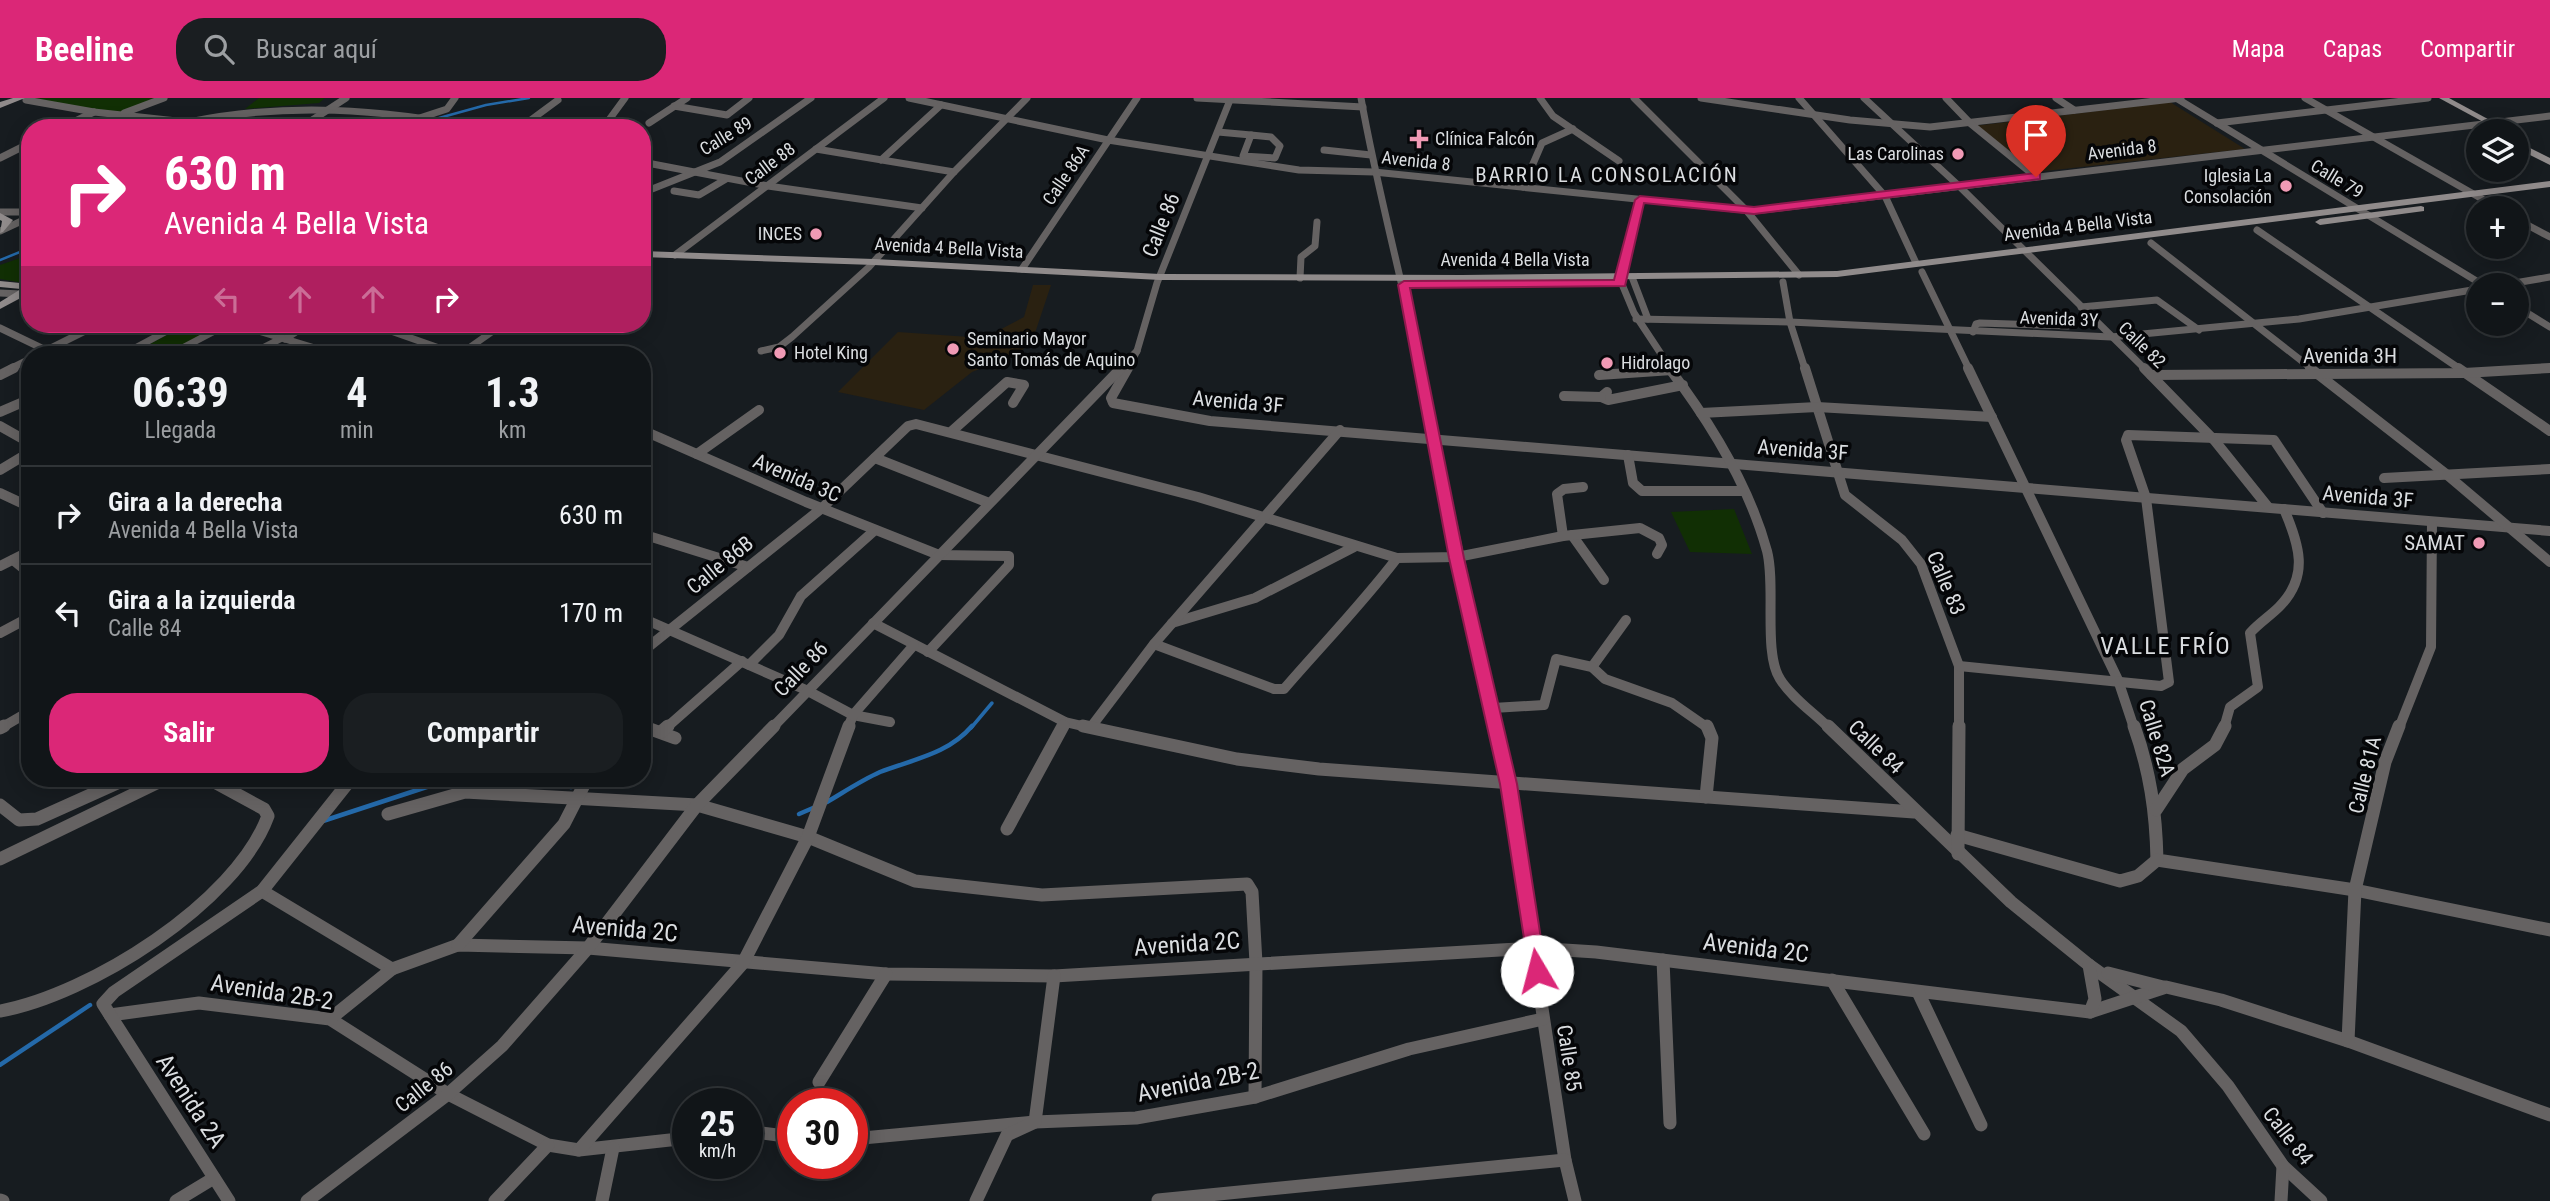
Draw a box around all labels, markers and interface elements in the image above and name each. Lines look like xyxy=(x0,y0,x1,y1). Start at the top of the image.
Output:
search box xyxy=(176,18,666,81)
text: Beeline xyxy=(35,30,134,69)
icon: search xyxy=(200,30,238,68)
text: Buscar aquí xyxy=(256,34,377,64)
text: Mapa xyxy=(2232,35,2285,63)
text: Capas xyxy=(2323,35,2382,63)
text: Compartir xyxy=(2420,35,2515,63)
pin xyxy=(2006,105,2066,177)
street label: Calle 89 xyxy=(696,112,756,159)
icon: arrive xyxy=(2017,116,2055,154)
map controls xyxy=(2466,119,2529,336)
button: layers xyxy=(2466,119,2529,182)
place label: Clínica Falcón xyxy=(1435,128,1535,149)
marker: Clínica Falcón xyxy=(1409,129,1429,149)
street label: Avenida 8 xyxy=(2086,135,2158,164)
street label: Calle 88 xyxy=(740,138,799,189)
street label: Calle 86A xyxy=(1038,140,1094,209)
place label: Las Carolinas xyxy=(1847,143,1944,164)
text: 630 m xyxy=(164,145,286,202)
street label: Avenida 8 xyxy=(1380,146,1452,175)
marker: Las Carolinas xyxy=(1950,146,1966,162)
icon: right xyxy=(49,147,140,238)
street label: Calle 79 xyxy=(2307,155,2367,202)
district label: BARRIO LA CONSOLACIÓN xyxy=(1475,163,1739,187)
place label: Iglesia La Consolación xyxy=(2184,165,2272,207)
marker: Iglesia La Consolación xyxy=(2278,178,2294,194)
street label: Calle 86 xyxy=(1137,189,1185,261)
button: + xyxy=(2466,196,2529,259)
text: Avenida 4 Bella Vista xyxy=(164,204,429,242)
street label: Avenida 4 Bella Vista xyxy=(2003,206,2153,245)
place label: INCES xyxy=(758,223,802,244)
marker: INCES xyxy=(808,226,824,242)
street label: Avenida 4 Bella Vista xyxy=(874,233,1024,262)
street label: Avenida 4 Bella Vista xyxy=(1440,249,1590,270)
button: − xyxy=(2466,273,2529,336)
icon: left xyxy=(208,280,246,318)
icon: ahead xyxy=(281,280,319,318)
icon: ahead xyxy=(354,280,392,318)
icon: right xyxy=(427,280,465,318)
street label: Avenida 3Y xyxy=(2019,307,2099,330)
street label: Calle 82 xyxy=(2114,317,2170,372)
place label: Seminario Mayor Santo Tomás de Aquino xyxy=(967,328,1135,370)
marker: Seminario Mayor Santo Tomás de Aquino xyxy=(945,341,961,357)
place label: Hotel King xyxy=(794,342,868,363)
street label: Avenida 3H xyxy=(2303,344,2397,368)
marker: Hotel King xyxy=(772,345,788,361)
place label: Hidrolago xyxy=(1621,352,1690,373)
marker: Hidrolago xyxy=(1599,355,1615,371)
text: 06:39 xyxy=(132,368,229,417)
text: 4 xyxy=(346,368,367,417)
text: 1.3 xyxy=(485,368,540,417)
street label: Avenida 3F xyxy=(1192,386,1284,418)
text: Llegada xyxy=(145,417,216,444)
text: min xyxy=(340,417,374,444)
text: km xyxy=(499,417,526,444)
street label: Avenida 3F xyxy=(1757,435,1849,465)
street label: Avenida 3C xyxy=(750,449,844,507)
street label: Avenida 3F xyxy=(2322,481,2414,513)
text: Gira a la derecha xyxy=(108,487,282,517)
icon: right xyxy=(49,496,87,534)
text: 630 m xyxy=(559,500,623,530)
text: Avenida 4 Bella Vista xyxy=(108,517,299,544)
street label: Calle 86B xyxy=(682,531,758,599)
place label: SAMAT xyxy=(2404,531,2465,555)
marker: SAMAT xyxy=(2471,535,2487,551)
street label: Calle 83 xyxy=(1922,547,1970,619)
text: Gira a la izquierda xyxy=(108,585,296,615)
icon: left xyxy=(49,594,87,632)
text: 170 m xyxy=(559,598,623,628)
text: Calle 84 xyxy=(108,615,181,642)
district label: VALLE FRÍO xyxy=(2100,632,2232,660)
street label: Calle 86 xyxy=(769,637,833,701)
button: Salir xyxy=(49,693,329,773)
button: Compartir xyxy=(343,693,623,773)
street label: Calle 82A xyxy=(2134,697,2180,779)
street label: Calle 84 xyxy=(1844,715,1908,779)
street label: Calle 81A xyxy=(2344,734,2386,816)
street label: Avenida 2C xyxy=(571,910,679,948)
street label: Avenida 2C xyxy=(1133,926,1241,962)
street label: Avenida 2C xyxy=(1702,928,1810,968)
position arrow xyxy=(1500,934,1574,1008)
street label: Avenida 2B-2 xyxy=(209,969,335,1015)
street label: Calle 85 xyxy=(1552,1023,1586,1093)
street label: Avenida 2A xyxy=(150,1049,232,1153)
street label: Avenida 2B-2 xyxy=(1135,1056,1261,1108)
street label: Calle 86 xyxy=(390,1057,458,1117)
speed limit sign: 30 xyxy=(777,1088,868,1179)
street label: Calle 84 xyxy=(2258,1102,2318,1170)
text: 25 xyxy=(700,1104,735,1145)
text: km/h xyxy=(699,1140,736,1161)

